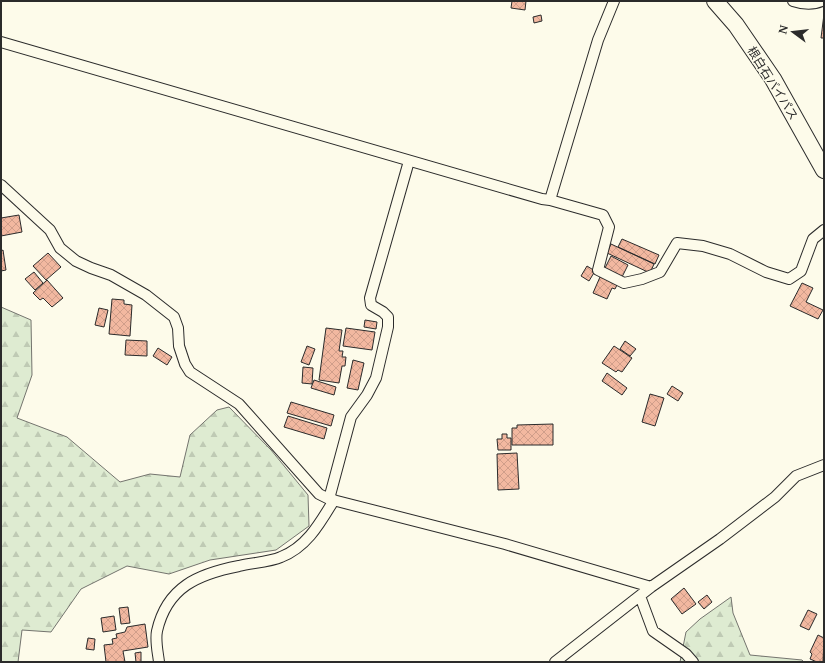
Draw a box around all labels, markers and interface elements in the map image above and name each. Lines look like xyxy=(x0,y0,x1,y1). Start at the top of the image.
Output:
north arrow xyxy=(773,12,813,52)
text: N xyxy=(774,23,791,35)
street label: 根白石バイパス xyxy=(744,43,802,123)

